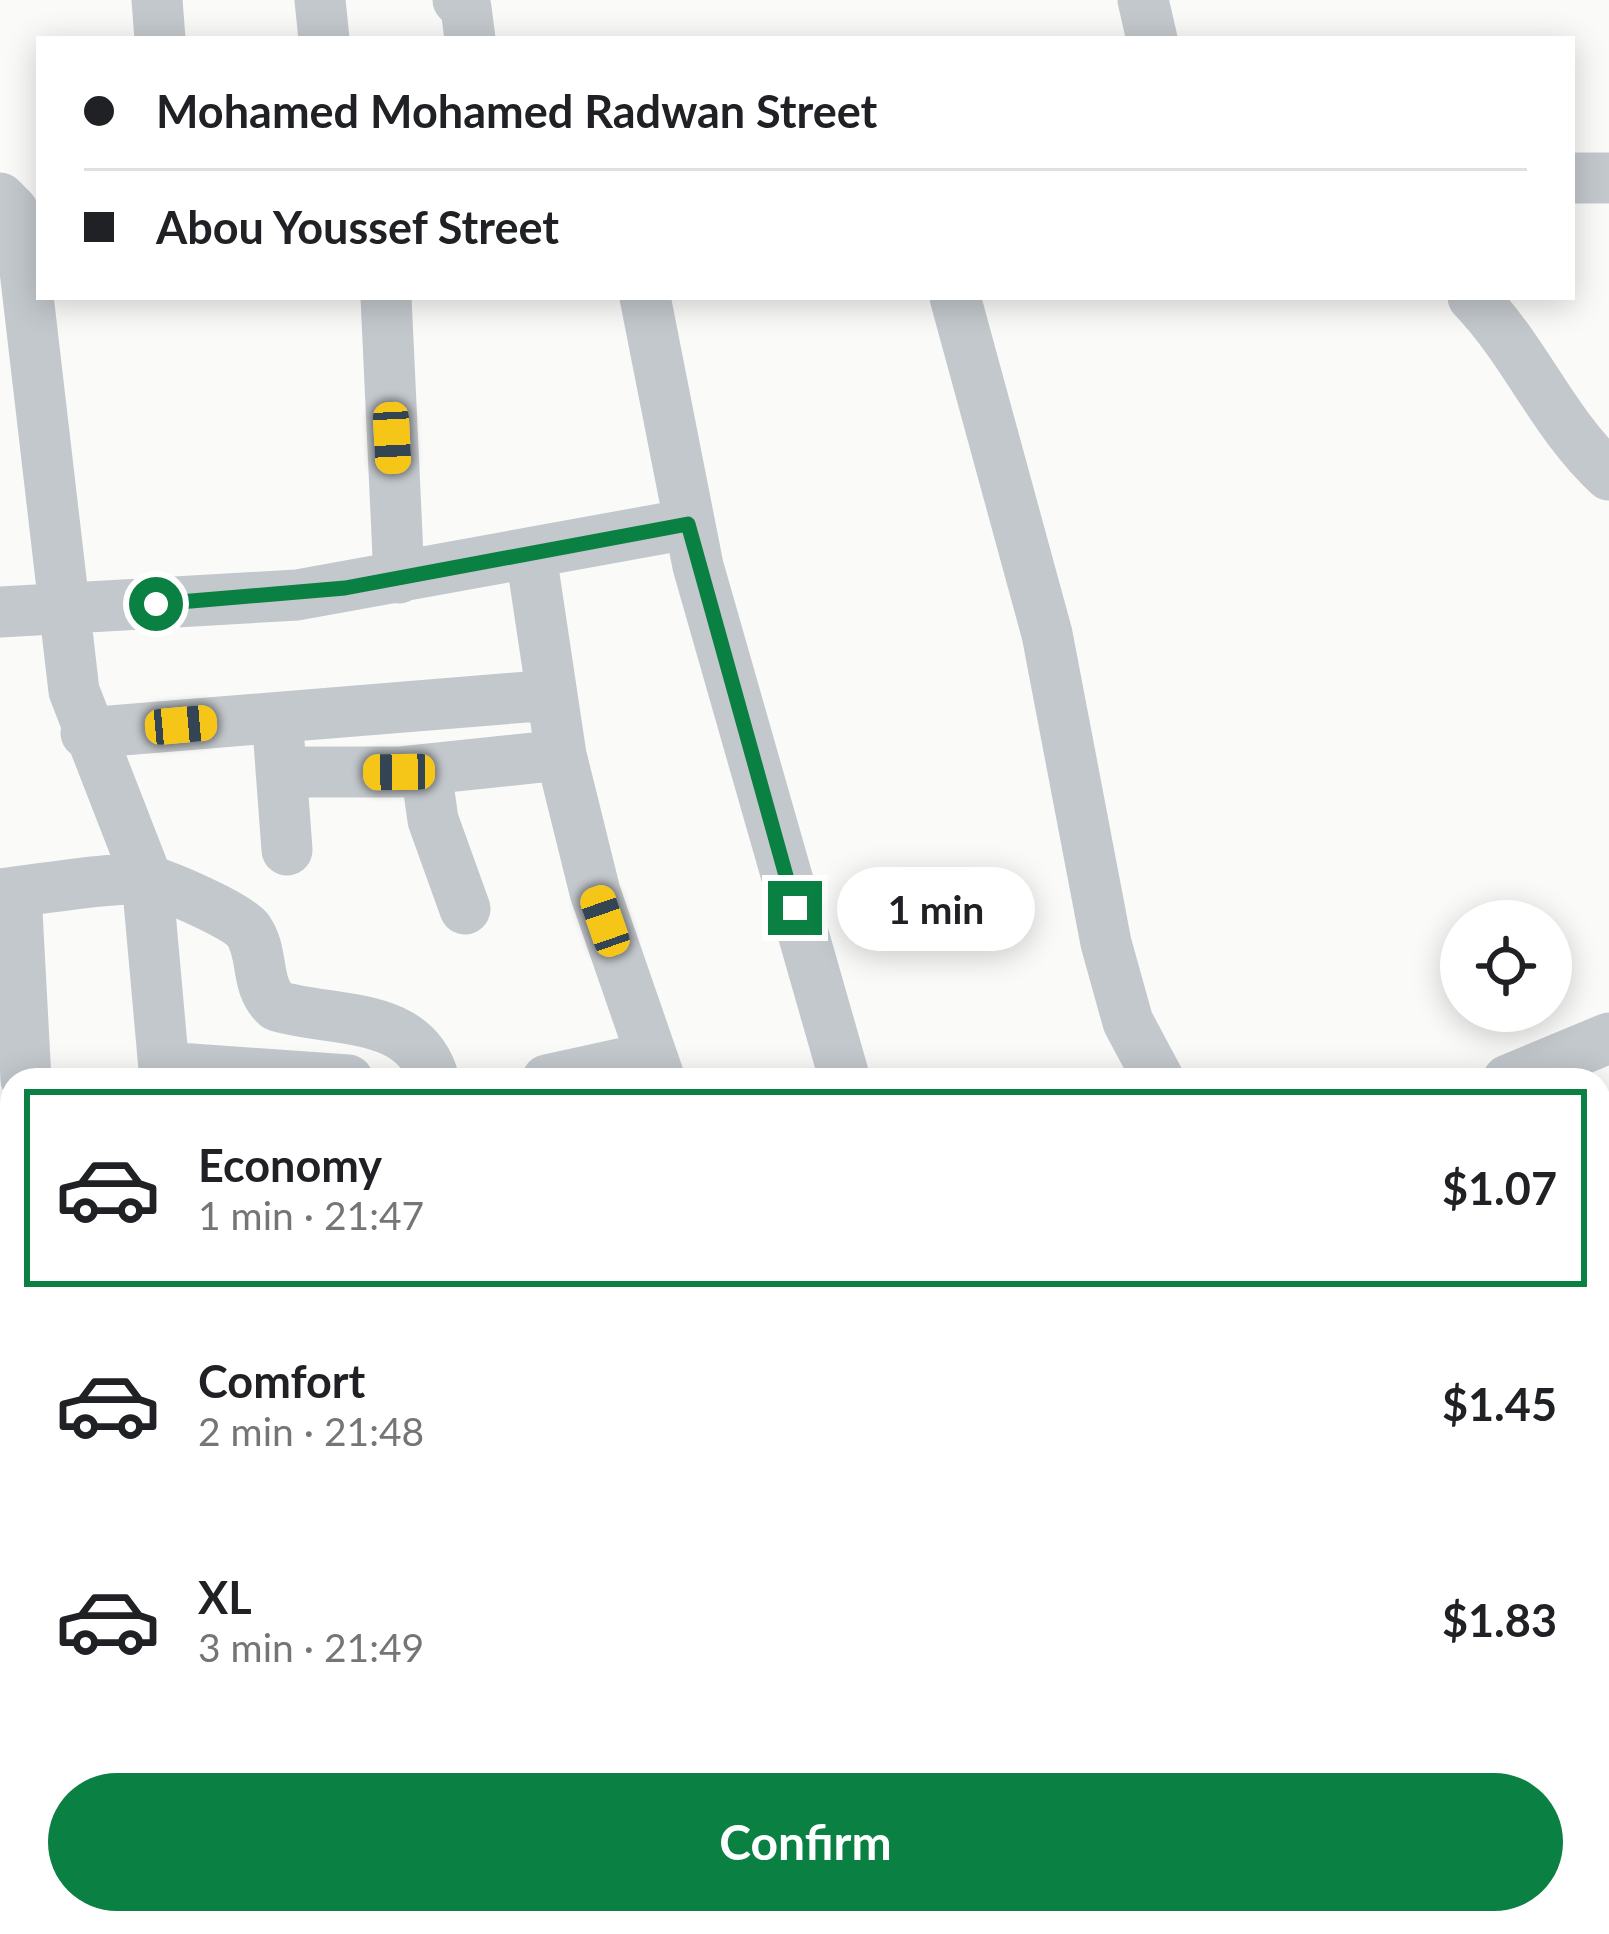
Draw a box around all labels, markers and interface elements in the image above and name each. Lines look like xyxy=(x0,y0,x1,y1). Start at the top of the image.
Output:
text: Mohamed Mohamed Radwan Street xyxy=(156,84,877,138)
text: Abou Youssef Street xyxy=(156,200,559,254)
car xyxy=(372,401,412,475)
route start xyxy=(129,577,183,631)
car xyxy=(144,704,218,746)
car xyxy=(363,753,435,791)
callout: 1 min xyxy=(837,866,1035,950)
car xyxy=(576,881,634,961)
route end xyxy=(768,881,822,935)
text: 1 min xyxy=(888,886,984,932)
map controls xyxy=(1440,900,1572,1032)
button: locate xyxy=(1440,900,1572,1032)
icon: car xyxy=(54,1134,162,1242)
text: Economy xyxy=(198,1138,382,1192)
text: $1.07 xyxy=(1442,1161,1557,1215)
text: 1 min · 21:47 xyxy=(198,1192,424,1238)
icon: car xyxy=(54,1350,162,1458)
text: Comfort xyxy=(198,1354,365,1408)
text: $1.45 xyxy=(1442,1377,1557,1431)
text: 2 min · 21:48 xyxy=(198,1408,424,1454)
icon: car xyxy=(54,1566,162,1674)
text: XL xyxy=(198,1570,252,1624)
text: $1.83 xyxy=(1442,1593,1557,1647)
text: 3 min · 21:49 xyxy=(198,1624,424,1670)
button: Confirm xyxy=(48,1773,1563,1911)

